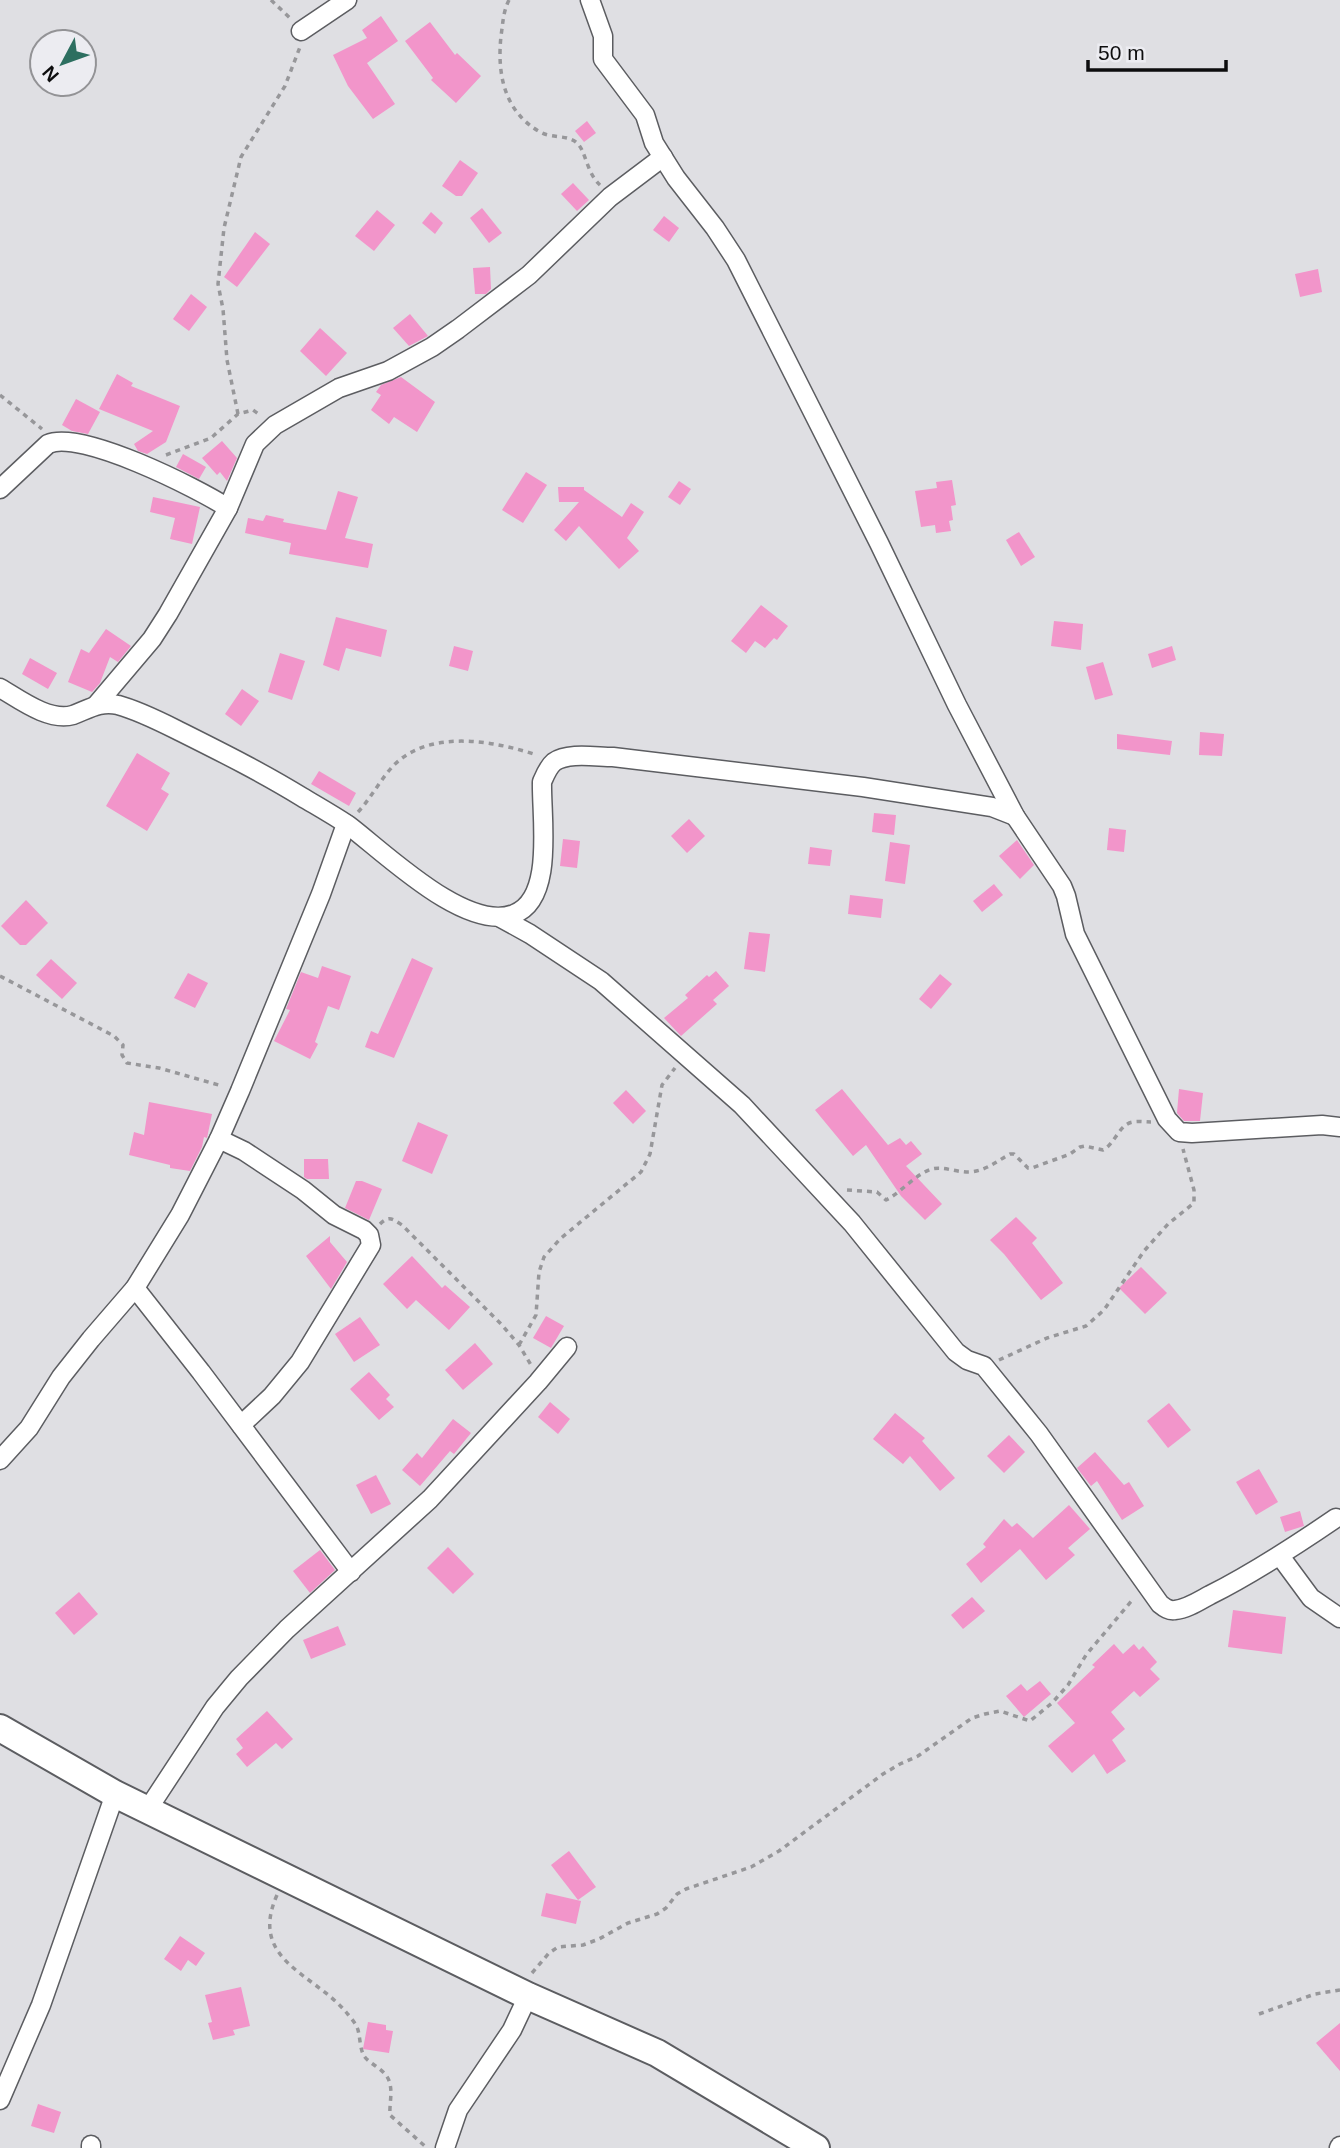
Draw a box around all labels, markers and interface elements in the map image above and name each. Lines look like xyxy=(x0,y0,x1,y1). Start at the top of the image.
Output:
north arrow xyxy=(28,28,98,98)
scale bar xyxy=(1088,28,1226,72)
text: 50 m xyxy=(1098,41,1145,64)
text: N xyxy=(38,62,63,86)

